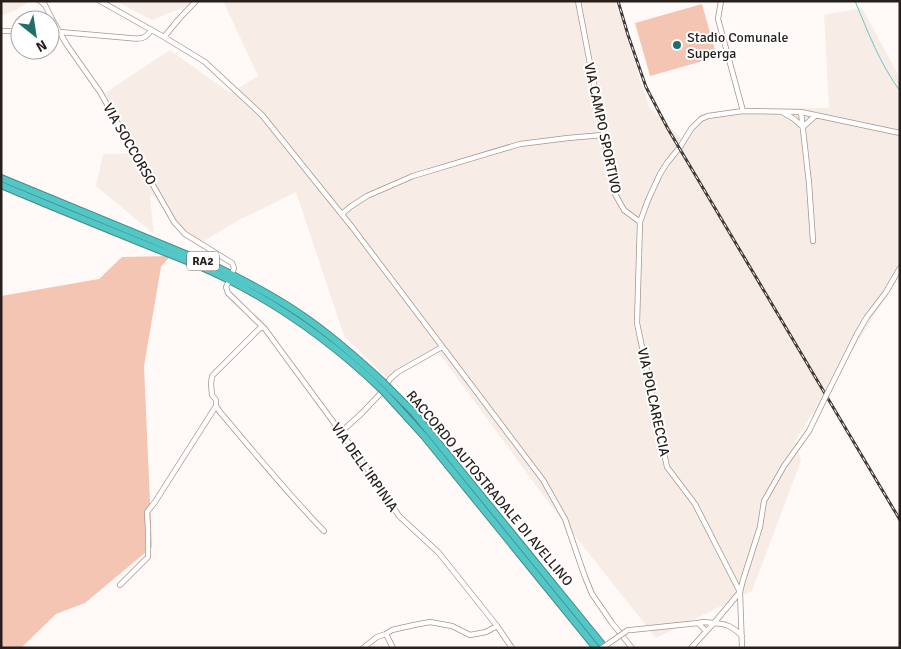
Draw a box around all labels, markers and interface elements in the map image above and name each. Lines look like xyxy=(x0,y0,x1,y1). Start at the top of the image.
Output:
north arrow xyxy=(10,10,60,60)
place label: Stadio Comunale Superga xyxy=(687,29,788,62)
text: N xyxy=(33,36,50,56)
marker: Stadio Comunale Superga xyxy=(671,39,683,51)
street label: VIA CAMPO SPORTIVO xyxy=(580,61,625,195)
street label: VIA SOCCORSO xyxy=(99,100,160,188)
road number: RA2 xyxy=(187,252,219,270)
street label: VIA POLCARECCIA xyxy=(634,346,673,458)
street label: RACCORDO AUTOSTRADALE DI AVELLINO xyxy=(403,387,576,590)
street label: VIA DELL'IRPINIA xyxy=(328,420,402,515)

